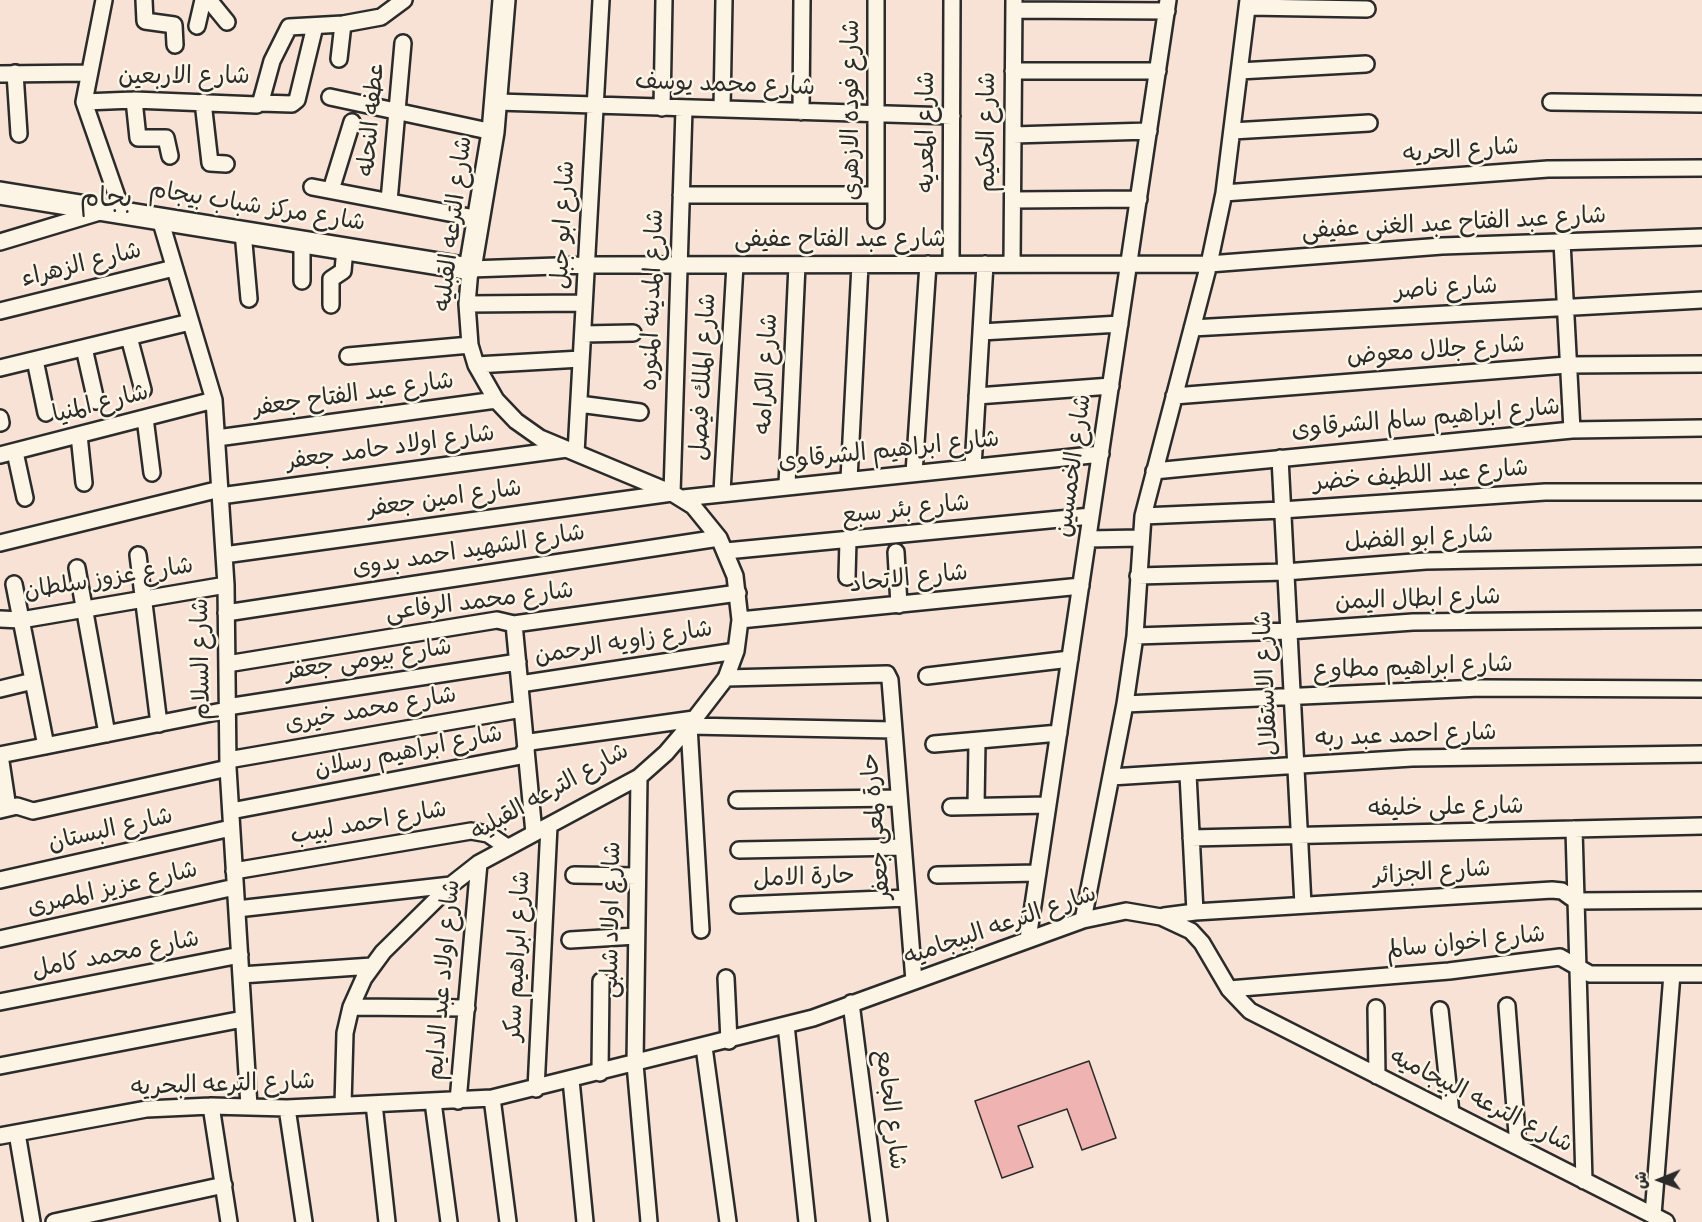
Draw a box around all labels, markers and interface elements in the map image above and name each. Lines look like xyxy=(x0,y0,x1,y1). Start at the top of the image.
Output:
street label: شارع فوده الازهرى xyxy=(840,19,868,201)
street label: عطفه النحله xyxy=(355,62,393,178)
street label: شارع الاربعين xyxy=(118,65,250,93)
street label: شارع محمد يوسف xyxy=(634,69,816,105)
street label: شارع المعديه xyxy=(915,71,943,193)
street label: شارع الحكيم xyxy=(976,72,1004,192)
street label: شارع الترعه القبليه xyxy=(431,135,481,313)
street label: شارع الحريه xyxy=(1402,135,1520,171)
street label: شارع ابو جبل xyxy=(548,160,584,290)
street label: شارع مركز شباب بيجام xyxy=(147,178,367,240)
district label: بجام xyxy=(80,186,132,218)
street label: شارع عبد الفتاح عبد الغنى عفيفى xyxy=(1301,204,1607,248)
street label: شارع المدينه المنوره xyxy=(637,209,673,391)
street label: شارع عبد الفتاح عفيفى xyxy=(734,228,946,256)
street label: شارع الزهراء xyxy=(19,238,145,296)
street label: شارع ناصر xyxy=(1394,274,1498,308)
street label: شارع الملك فيصل xyxy=(687,292,725,462)
street label: شارع الكرامه xyxy=(751,313,787,435)
street label: شارع جلال معوض xyxy=(1346,332,1526,374)
street label: شارع عبد الفتاح جعفر xyxy=(252,369,456,425)
street label: شارع المنيا xyxy=(50,380,152,432)
street label: شارع الخمسين xyxy=(1052,393,1100,539)
street label: شارع ابراهيم سالم الشرقاوى xyxy=(1290,395,1562,447)
street label: شارع اولاد حامد جعفر xyxy=(285,421,497,479)
street label: شارع ابراهيم الشرقاوى xyxy=(777,427,1001,479)
street label: شارع عبد اللطيف خضر xyxy=(1312,456,1530,500)
street label: شارع امين جعفر xyxy=(366,476,524,526)
street label: شارع بئر سبع xyxy=(841,491,971,533)
street label: شارع الشهيد احمد بدوى xyxy=(351,520,587,586)
street label: شارع ابو الفضل xyxy=(1344,523,1494,559)
street label: شارع عزوز سلطان xyxy=(22,553,196,609)
street label: شارع الاتحاد xyxy=(848,560,970,602)
street label: شارع محمد الرفاعى xyxy=(384,578,576,630)
street label: شارع ابطال اليمن xyxy=(1335,585,1501,619)
street label: شارع السلام xyxy=(189,598,219,720)
street label: شارع الاستقلال xyxy=(1251,610,1287,756)
street label: شارع زاويه الرحمن xyxy=(533,617,715,673)
street label: شارع بيومى جعفر xyxy=(284,635,454,689)
street label: شارع ابراهيم مطاوع xyxy=(1313,652,1513,688)
street label: شارع محمد خيرى xyxy=(283,683,459,741)
street label: شارع احمد عبد ربه xyxy=(1315,720,1497,756)
street label: شارع ابراهيم رسلان xyxy=(312,722,506,786)
street label: شارع الترعه القبليه xyxy=(467,739,635,849)
street label: حارة لمعى جعفر xyxy=(858,751,900,901)
street label: شارع على خليفه xyxy=(1368,794,1524,826)
street label: شارع احمد لبيب xyxy=(289,797,449,853)
street label: شارع البستان xyxy=(46,804,176,860)
street label: شارع اولاد شلبى xyxy=(598,841,630,999)
street label: شارع عزيز المصرى xyxy=(25,857,201,925)
street label: شارع الجزائر xyxy=(1372,857,1492,893)
street label: حارة الامل xyxy=(753,864,855,896)
street label: شارع ابراهيم سكر xyxy=(501,870,539,1042)
street label: شارع اولاد عبد الدايم xyxy=(423,879,469,1081)
street label: شارع الترعه البيجاميه xyxy=(901,882,1101,974)
street label: شارع اخوان سالم xyxy=(1385,922,1547,968)
street label: شارع محمد كامل xyxy=(30,927,202,987)
street label: شارع الترعه البيجاميه xyxy=(1384,1044,1576,1162)
street label: شارع الجامع xyxy=(866,1048,910,1172)
street label: شارع الترعه البحريه xyxy=(130,1069,316,1105)
north arrow xyxy=(1630,1150,1690,1210)
text: ش xyxy=(1630,1171,1654,1189)

